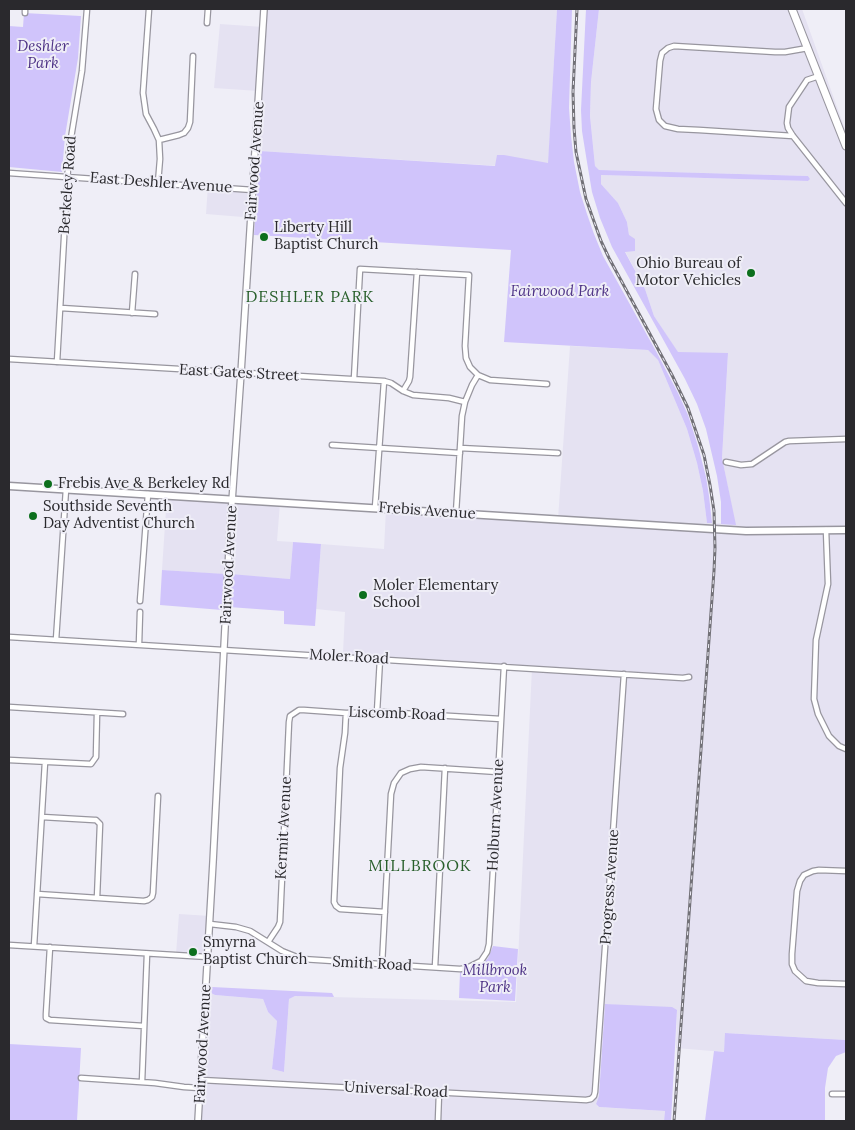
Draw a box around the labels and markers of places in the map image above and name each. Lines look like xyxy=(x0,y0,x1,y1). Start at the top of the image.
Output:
place label: Liberty Hill Baptist Church xyxy=(274,219,379,254)
marker: Liberty Hill Baptist Church xyxy=(258,231,270,243)
place label: Ohio Bureau of Motor Vehicles xyxy=(636,255,741,290)
marker: Ohio Bureau of Motor Vehicles xyxy=(745,267,757,279)
place label: Frebis Ave & Berkeley Rd xyxy=(58,475,230,493)
marker: Frebis Ave & Berkeley Rd xyxy=(42,478,54,490)
place label: Southside Seventh Day Adventist Church xyxy=(43,498,195,533)
marker: Southside Seventh Day Adventist Church xyxy=(27,510,39,522)
place label: Moler Elementary School xyxy=(373,577,498,612)
marker: Moler Elementary School xyxy=(357,589,369,601)
place label: Smyrna Baptist Church xyxy=(203,934,308,969)
marker: Smyrna Baptist Church xyxy=(187,946,199,958)

